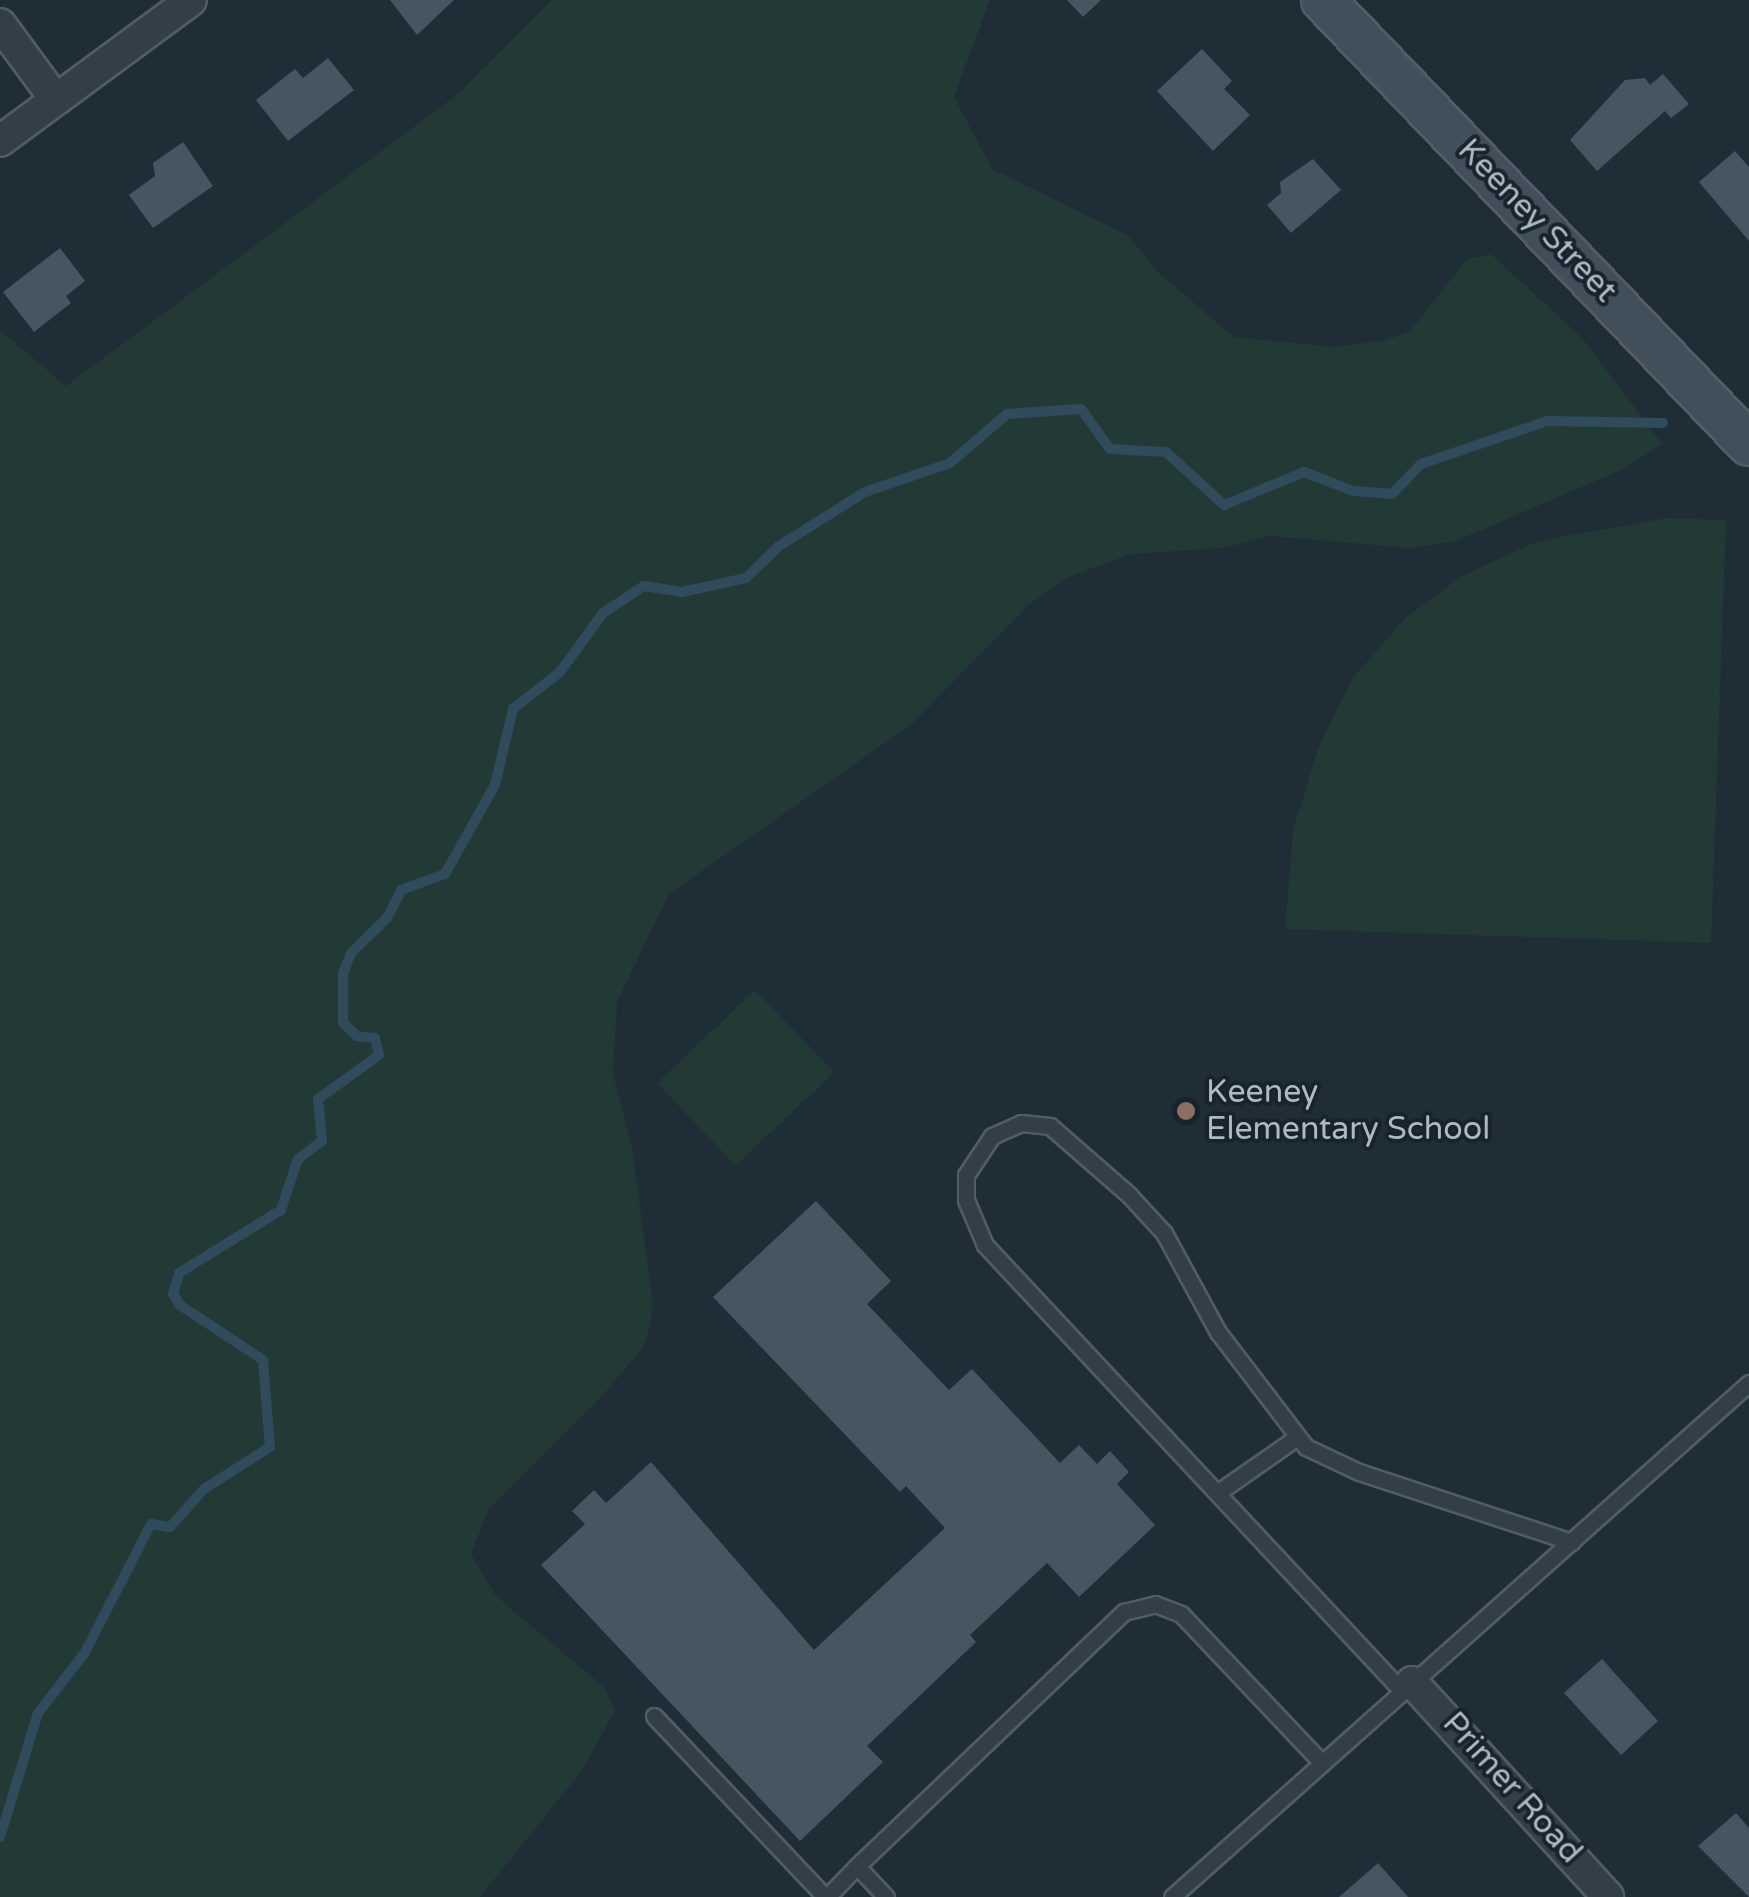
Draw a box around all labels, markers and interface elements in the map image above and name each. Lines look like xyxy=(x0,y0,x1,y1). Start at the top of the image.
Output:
street label: Keeney Street xyxy=(1450,131,1624,311)
place label: Keeney Elementary School xyxy=(1206,1074,1490,1149)
marker: Keeney Elementary School xyxy=(1175,1100,1197,1122)
street label: Primer Road xyxy=(1434,1705,1590,1871)

